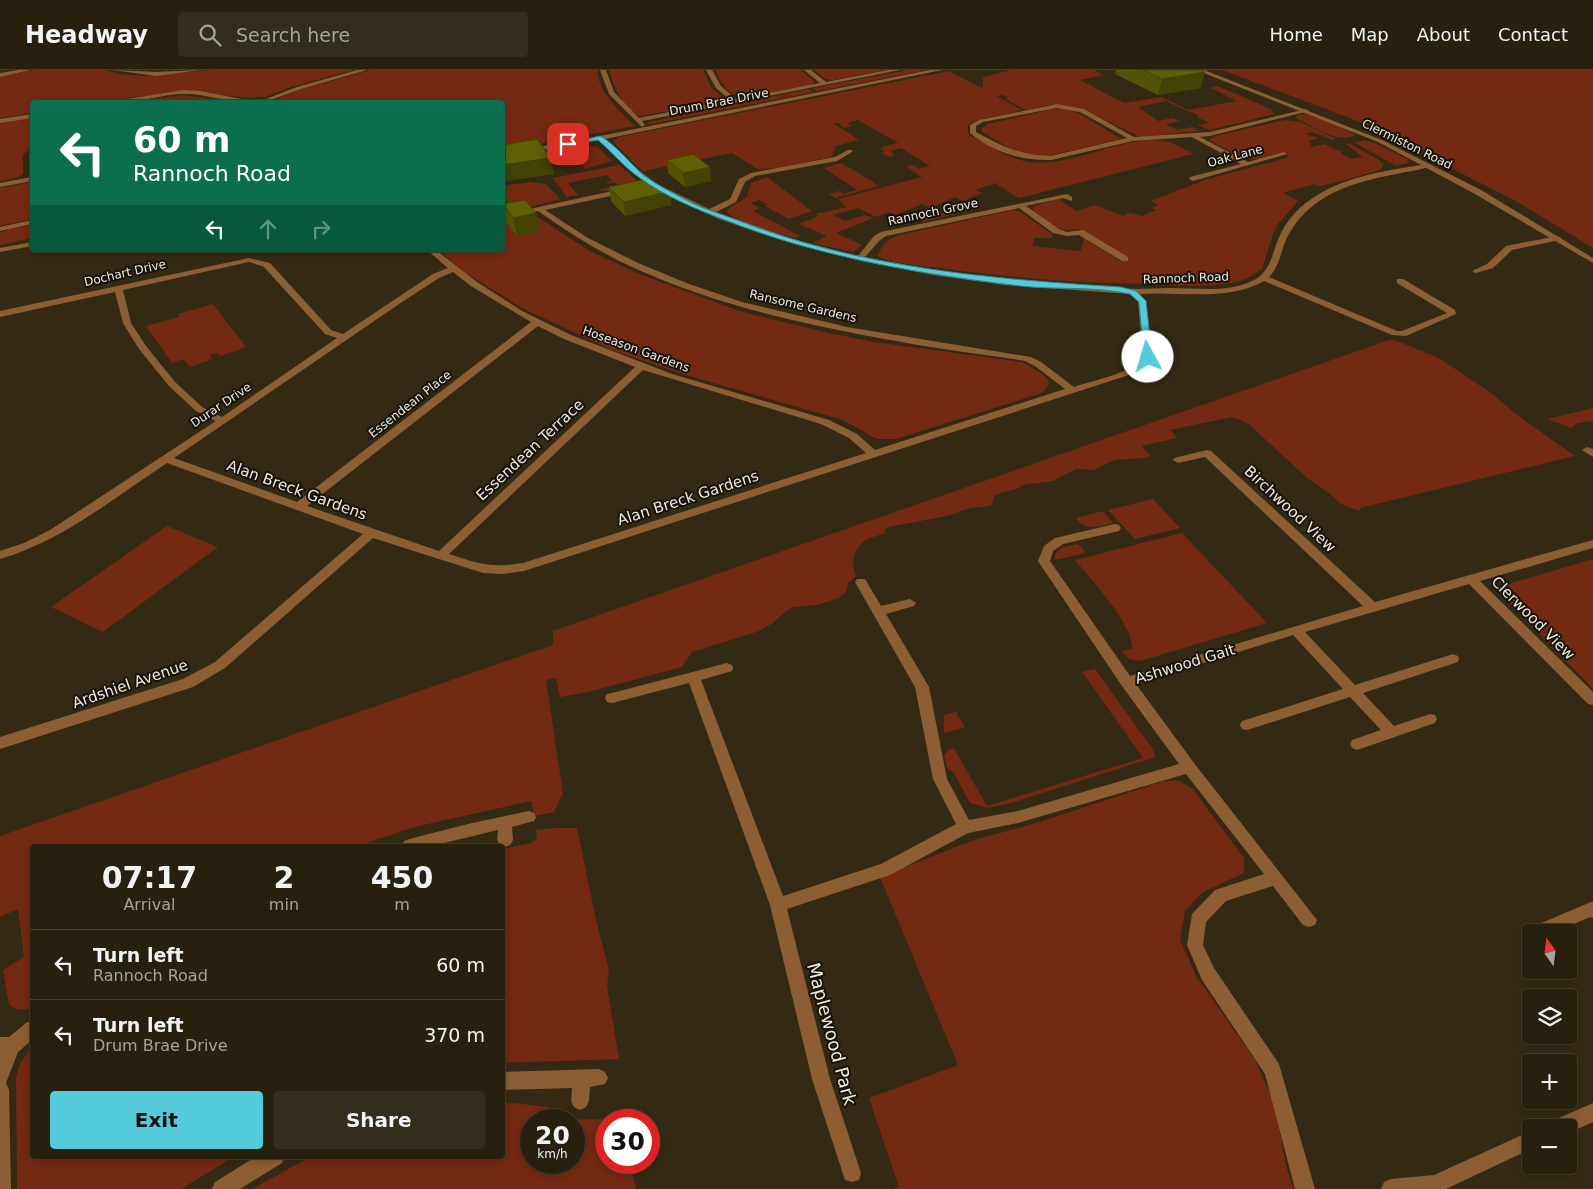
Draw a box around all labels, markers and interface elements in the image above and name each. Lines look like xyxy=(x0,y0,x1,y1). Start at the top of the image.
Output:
search box xyxy=(178,12,528,57)
text: Headway xyxy=(25,21,148,49)
icon: search xyxy=(196,21,224,49)
text: Search here xyxy=(236,24,350,46)
text: Home xyxy=(1270,24,1323,45)
text: Map xyxy=(1351,24,1389,45)
text: About xyxy=(1417,24,1470,45)
text: Contact xyxy=(1498,24,1568,45)
street label: Drum Brae Drive xyxy=(668,85,770,119)
street label: Clermiston Road xyxy=(1360,116,1454,172)
icon: left xyxy=(50,120,115,185)
text: 60 m xyxy=(133,120,230,160)
pin xyxy=(547,123,589,165)
icon: arrive xyxy=(554,130,582,158)
street label: Oak Lane xyxy=(1206,142,1264,170)
text: Rannoch Road xyxy=(133,161,291,186)
street label: Rannoch Grove xyxy=(887,196,979,228)
icon: left xyxy=(201,215,229,243)
icon: ahead xyxy=(254,215,282,243)
icon: right xyxy=(307,215,335,243)
street label: Dochart Drive xyxy=(83,257,167,289)
street label: Rannoch Road xyxy=(1143,270,1229,286)
street label: Ransome Gardens xyxy=(748,287,858,325)
street label: Hoseason Gardens xyxy=(581,323,691,375)
position arrow xyxy=(1121,330,1173,382)
street label: Essendean Place xyxy=(366,367,454,441)
street label: Durar Drive xyxy=(188,380,254,430)
street label: Essendean Terrace xyxy=(472,395,588,505)
street label: Alan Breck Gardens xyxy=(225,456,370,524)
street label: Birchwood View xyxy=(1241,462,1339,556)
street label: Alan Breck Gardens xyxy=(615,467,761,529)
street label: Clerwood View xyxy=(1488,573,1578,663)
street label: Ashwood Gait xyxy=(1133,640,1237,688)
street label: Ardshiel Avenue xyxy=(70,656,190,712)
text: 07:17 xyxy=(102,860,197,895)
text: 2 xyxy=(273,860,294,895)
text: 450 xyxy=(371,860,433,895)
text: Arrival xyxy=(123,895,175,914)
text: min xyxy=(269,895,299,914)
text: m xyxy=(394,895,410,914)
north arrow xyxy=(1522,924,1578,979)
map controls xyxy=(1522,924,1577,1174)
text: Turn left xyxy=(93,944,184,966)
icon: left xyxy=(50,951,78,979)
text: 60 m xyxy=(436,954,485,976)
street label: Maplewood Park xyxy=(803,960,861,1108)
text: Rannoch Road xyxy=(93,966,208,985)
button: layers xyxy=(1522,989,1577,1044)
text: Turn left xyxy=(93,1014,184,1036)
icon: left xyxy=(50,1021,78,1049)
text: 370 m xyxy=(424,1024,485,1046)
text: Drum Brae Drive xyxy=(93,1036,228,1055)
button: + xyxy=(1522,1054,1577,1109)
button: Exit xyxy=(50,1091,263,1149)
button: Share xyxy=(273,1091,485,1149)
speed limit sign: 30 xyxy=(595,1109,660,1174)
button: − xyxy=(1522,1119,1577,1174)
text: 20 xyxy=(535,1121,570,1150)
text: km/h xyxy=(537,1147,568,1161)

